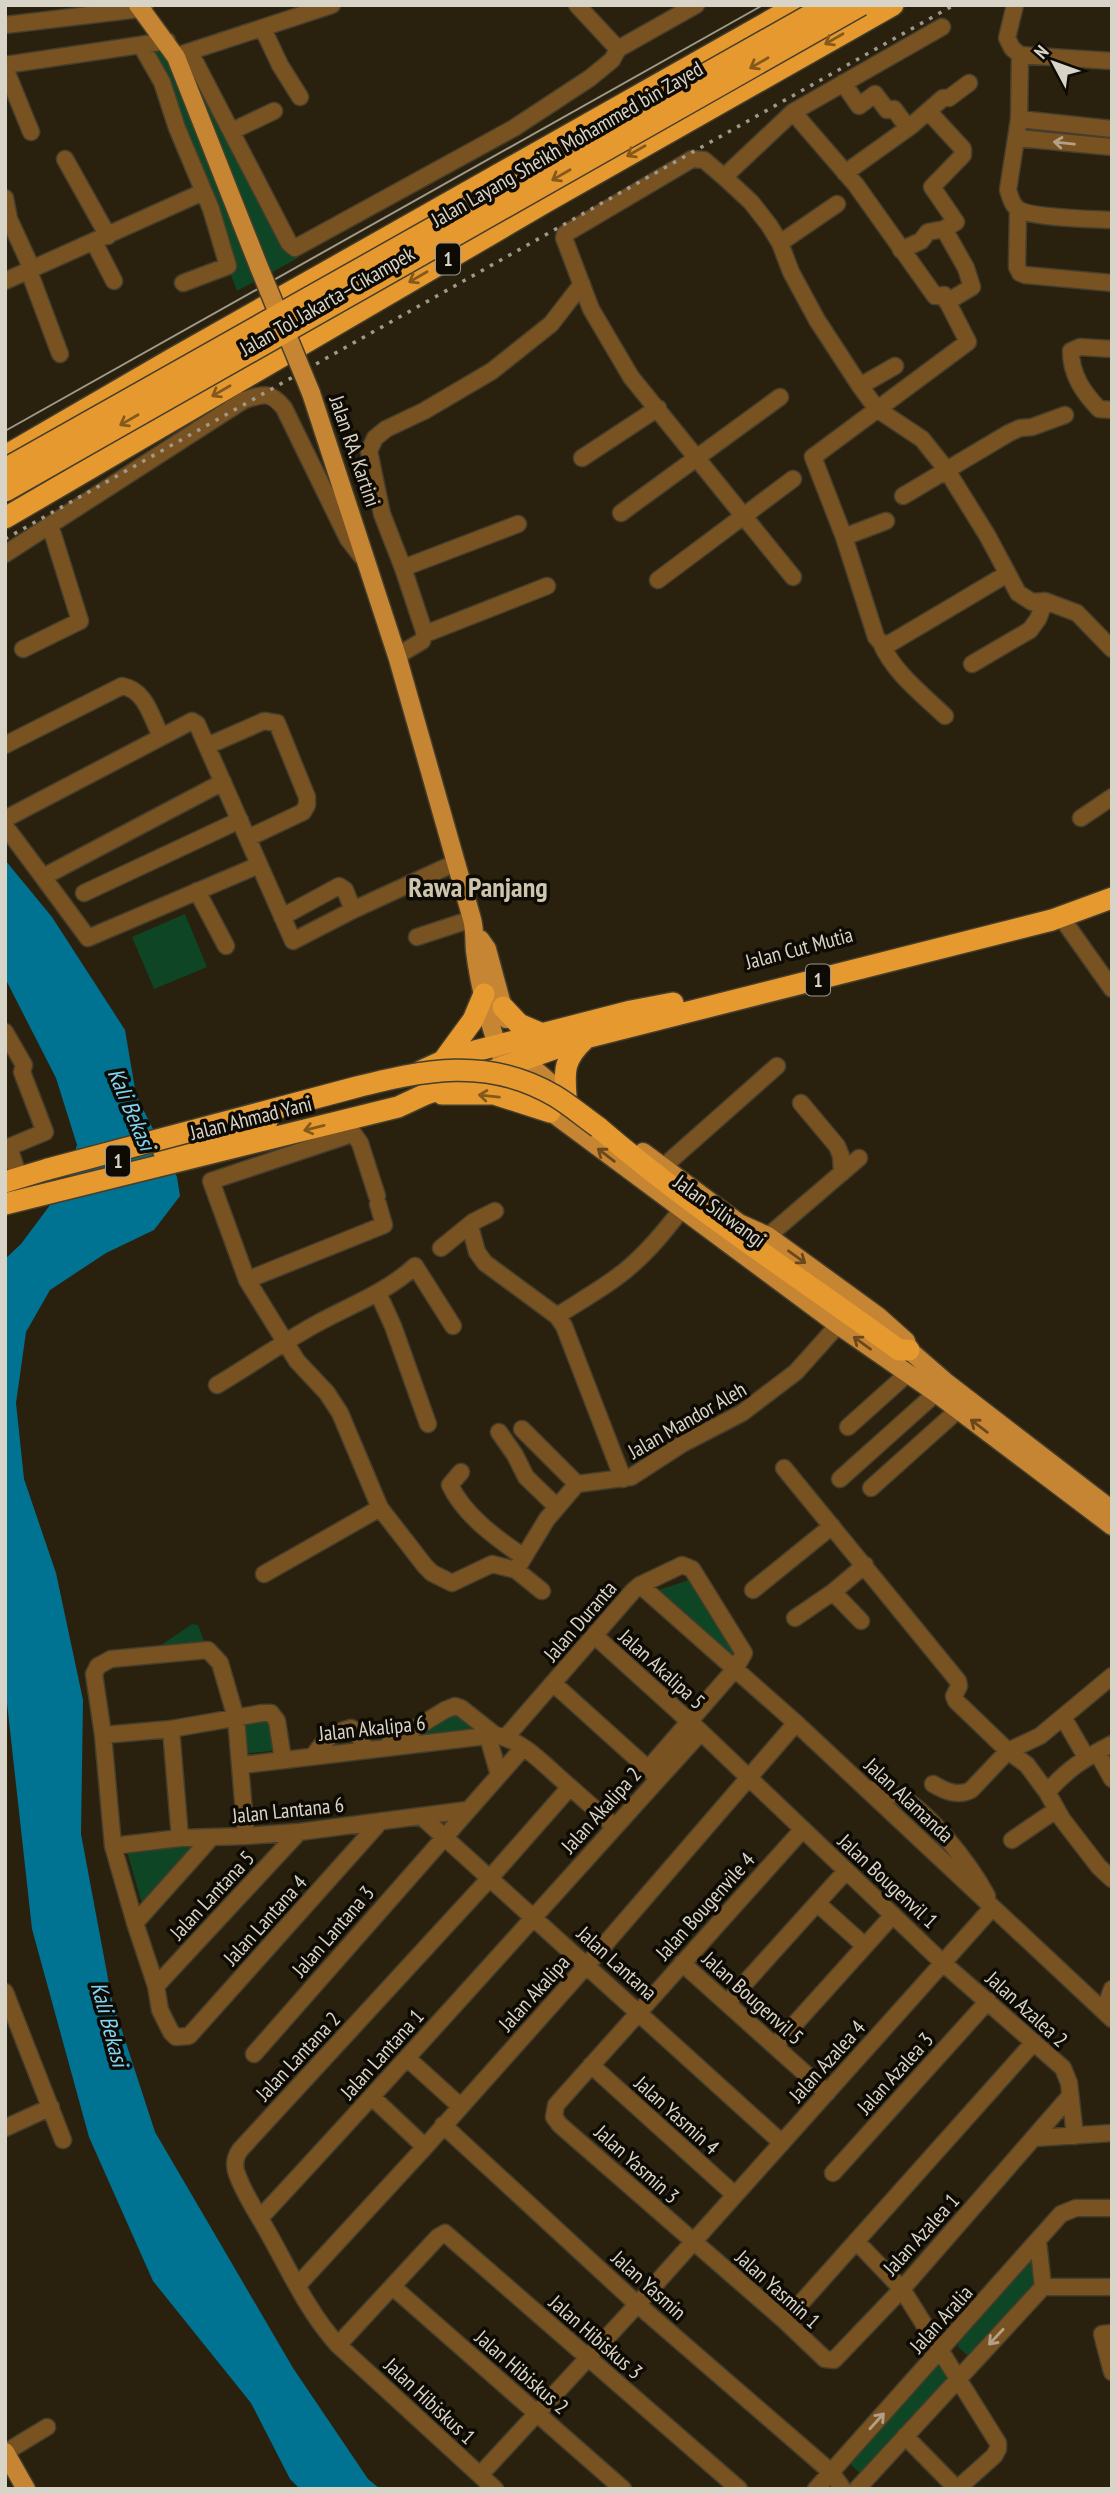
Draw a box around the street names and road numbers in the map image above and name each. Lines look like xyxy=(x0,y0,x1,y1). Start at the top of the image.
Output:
street label: Jalan Layang Sheikh Mohammed bin Zayed xyxy=(426,55,708,233)
street label: Jalan Tol Jakarta–Cikampek xyxy=(234,240,419,363)
road number: 1 xyxy=(436,244,460,274)
street label: Jalan RA. Kartini xyxy=(323,391,387,510)
street label: Jalan Cut Mutia xyxy=(741,921,856,976)
road number: 1 xyxy=(806,964,830,996)
street label: Jalan Ahmad Yani xyxy=(186,1090,315,1146)
road number: 1 xyxy=(106,1146,130,1176)
street label: Jalan Siliwangi xyxy=(668,1168,771,1253)
street label: Jalan Mandor Aleh xyxy=(622,1375,751,1465)
street label: Jalan Duranta xyxy=(537,1575,622,1668)
street label: Jalan Akalipa 5 xyxy=(612,1622,711,1715)
street label: Jalan Akalipa 6 xyxy=(316,1709,427,1747)
street label: Jalan Alamanda xyxy=(858,1751,959,1848)
street label: Jalan Akalipa 2 xyxy=(554,1761,647,1860)
street label: Jalan Lantana 6 xyxy=(230,1791,345,1829)
street label: Jalan Bougenvil 1 xyxy=(832,1827,944,1934)
street label: Jalan Lantana 5 xyxy=(163,1845,260,1946)
street label: Jalan Bougenvile 4 xyxy=(649,1846,761,1966)
street label: Jalan Lantana 4 xyxy=(217,1869,313,1971)
street label: Jalan Lantana 3 xyxy=(285,1880,380,1983)
street label: Jalan Lantana xyxy=(571,1919,663,2006)
street label: Jalan Bougenvil 5 xyxy=(696,1945,809,2051)
street label: Jalan Akalipa xyxy=(492,1949,575,2037)
street label: Jalan Azalea 2 xyxy=(980,1964,1074,2053)
street label: Jalan Lantana 1 xyxy=(334,2003,430,2105)
street label: Jalan Lantana 2 xyxy=(249,2006,346,2107)
street label: Jalan Azalea 4 xyxy=(782,2014,871,2108)
street label: Jalan Azalea 3 xyxy=(850,2026,939,2120)
street label: Jalan Yasmin 4 xyxy=(628,2069,725,2161)
street label: Jalan Yasmin 3 xyxy=(588,2118,685,2209)
street label: Jalan Azalea 1 xyxy=(876,2187,965,2281)
street label: Jalan Yasmin 1 xyxy=(729,2243,826,2334)
street label: Jalan Yasmin xyxy=(605,2244,692,2326)
street label: Jalan Aralia xyxy=(903,2280,978,2359)
street label: Jalan Hibiskus 3 xyxy=(543,2288,648,2385)
street label: Jalan Hibiskus 2 xyxy=(469,2323,574,2420)
street label: Jalan Hibiskus 1 xyxy=(378,2351,481,2450)

